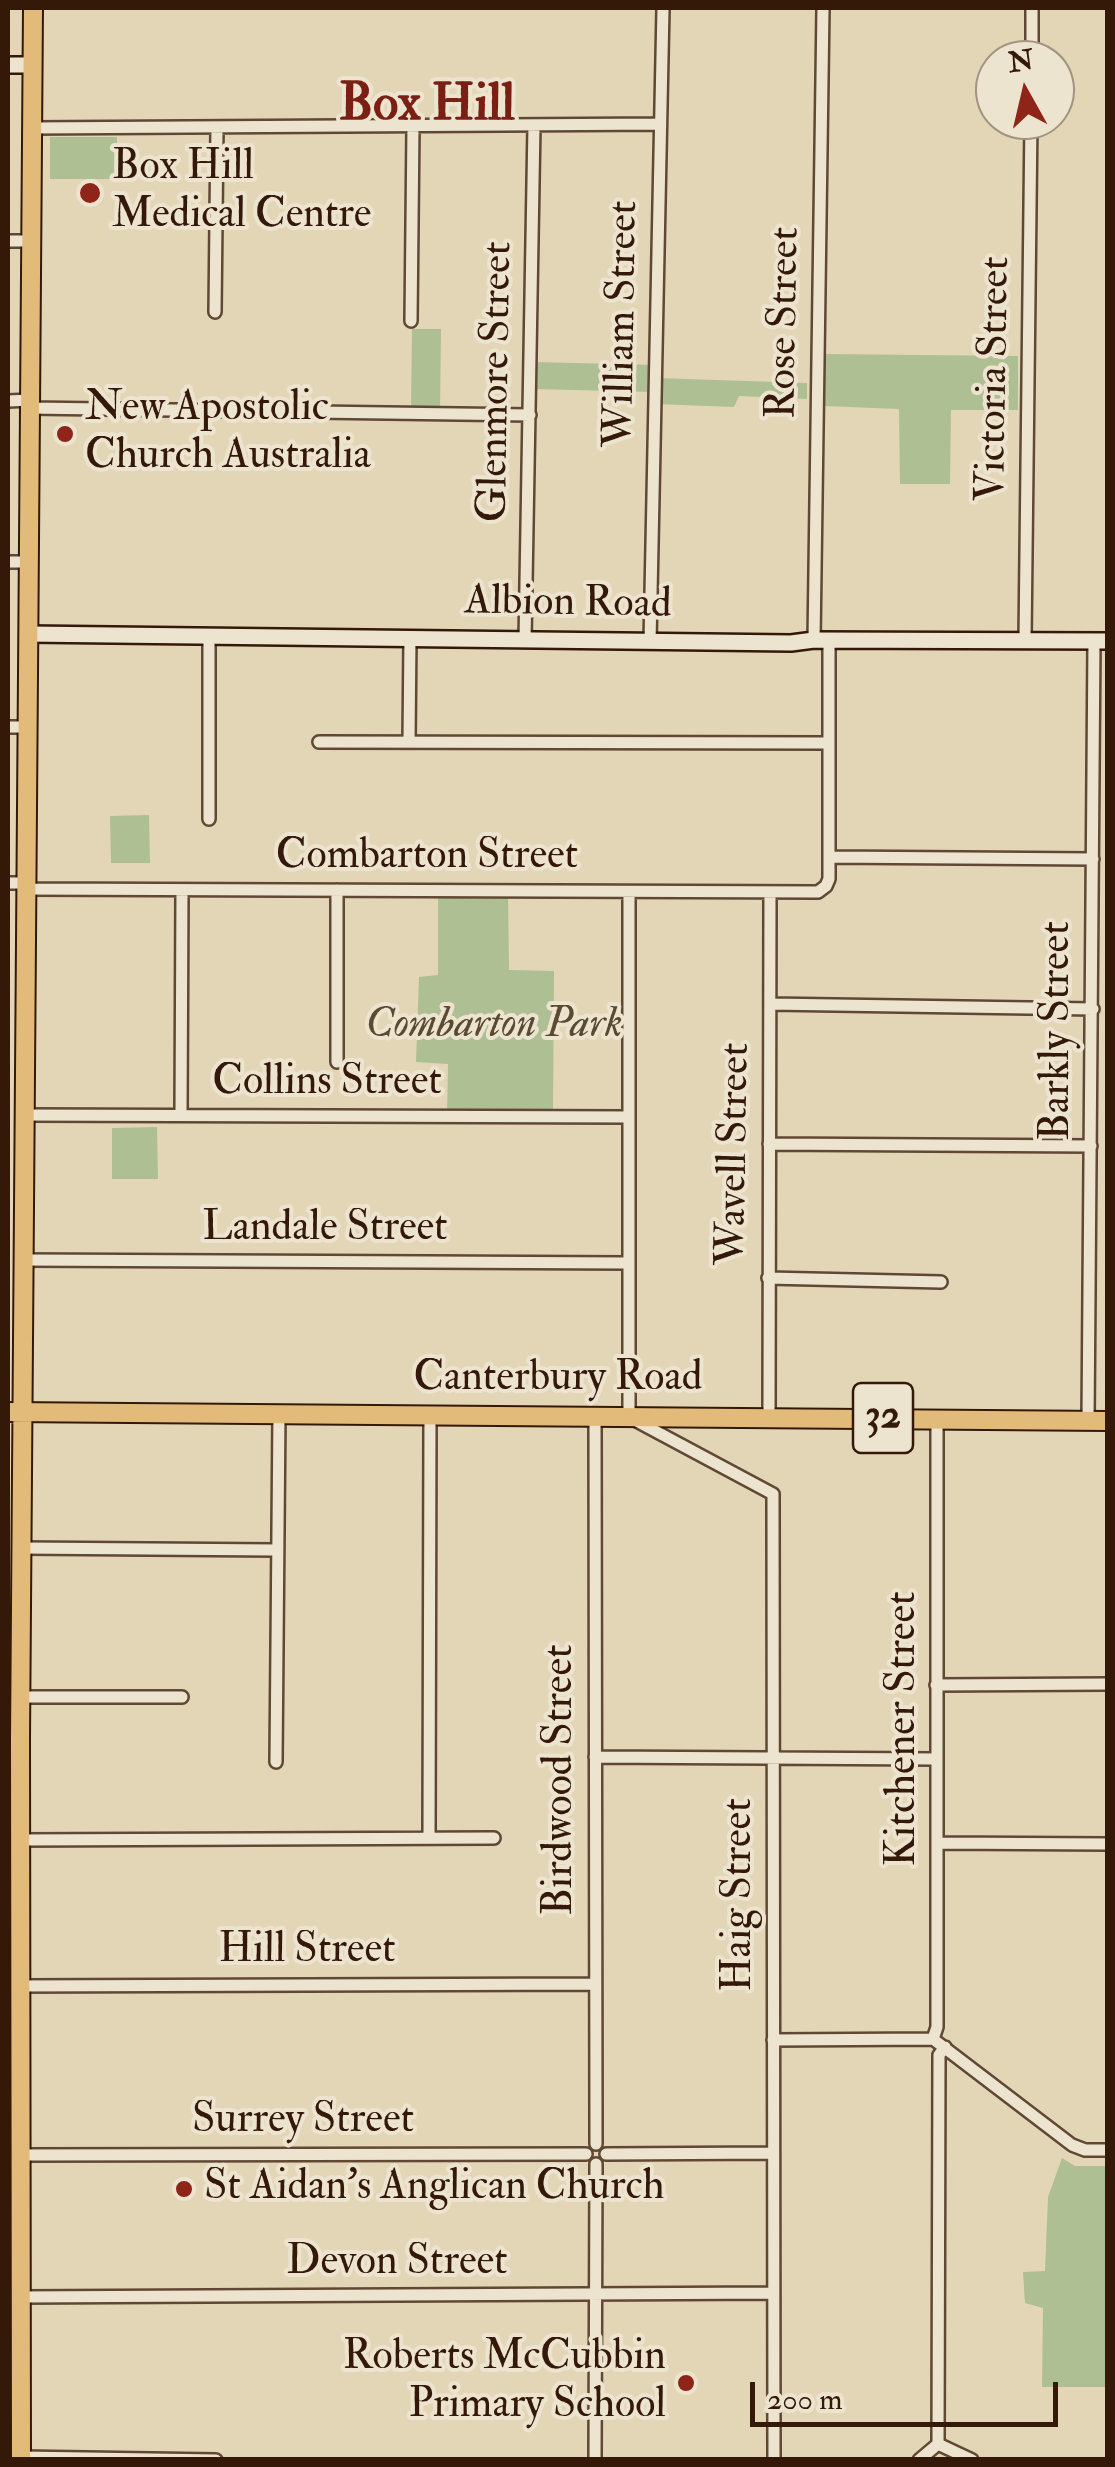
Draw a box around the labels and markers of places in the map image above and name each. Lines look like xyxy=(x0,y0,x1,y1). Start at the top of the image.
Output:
place label: Box Hill Medical Centre xyxy=(112,144,371,242)
marker: Box Hill Medical Centre xyxy=(77,180,103,206)
place label: New Apostolic Church Australia xyxy=(85,385,371,484)
marker: New Apostolic Church Australia xyxy=(54,423,76,445)
place label: St Aidan's Anglican Church xyxy=(204,2164,664,2214)
marker: St Aidan's Anglican Church xyxy=(173,2178,195,2200)
place label: Roberts McCubbin Primary School xyxy=(343,2334,666,2432)
marker: Roberts McCubbin Primary School xyxy=(675,2372,697,2394)

